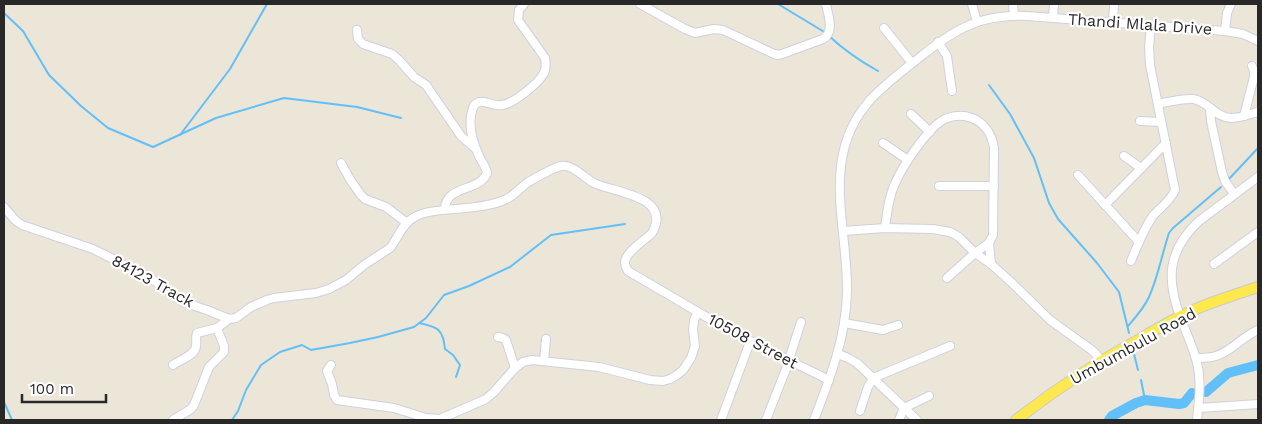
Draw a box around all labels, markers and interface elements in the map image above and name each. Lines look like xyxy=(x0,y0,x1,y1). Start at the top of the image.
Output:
street label: Thandi Mlala Drive xyxy=(1067,9,1213,39)
street label: 84123 Track xyxy=(108,251,198,311)
street label: Umbumbulu Road xyxy=(1067,304,1199,388)
street label: 10508 Street xyxy=(705,309,801,373)
scale bar xyxy=(22,372,106,404)
text: 100 m xyxy=(30,380,74,398)

